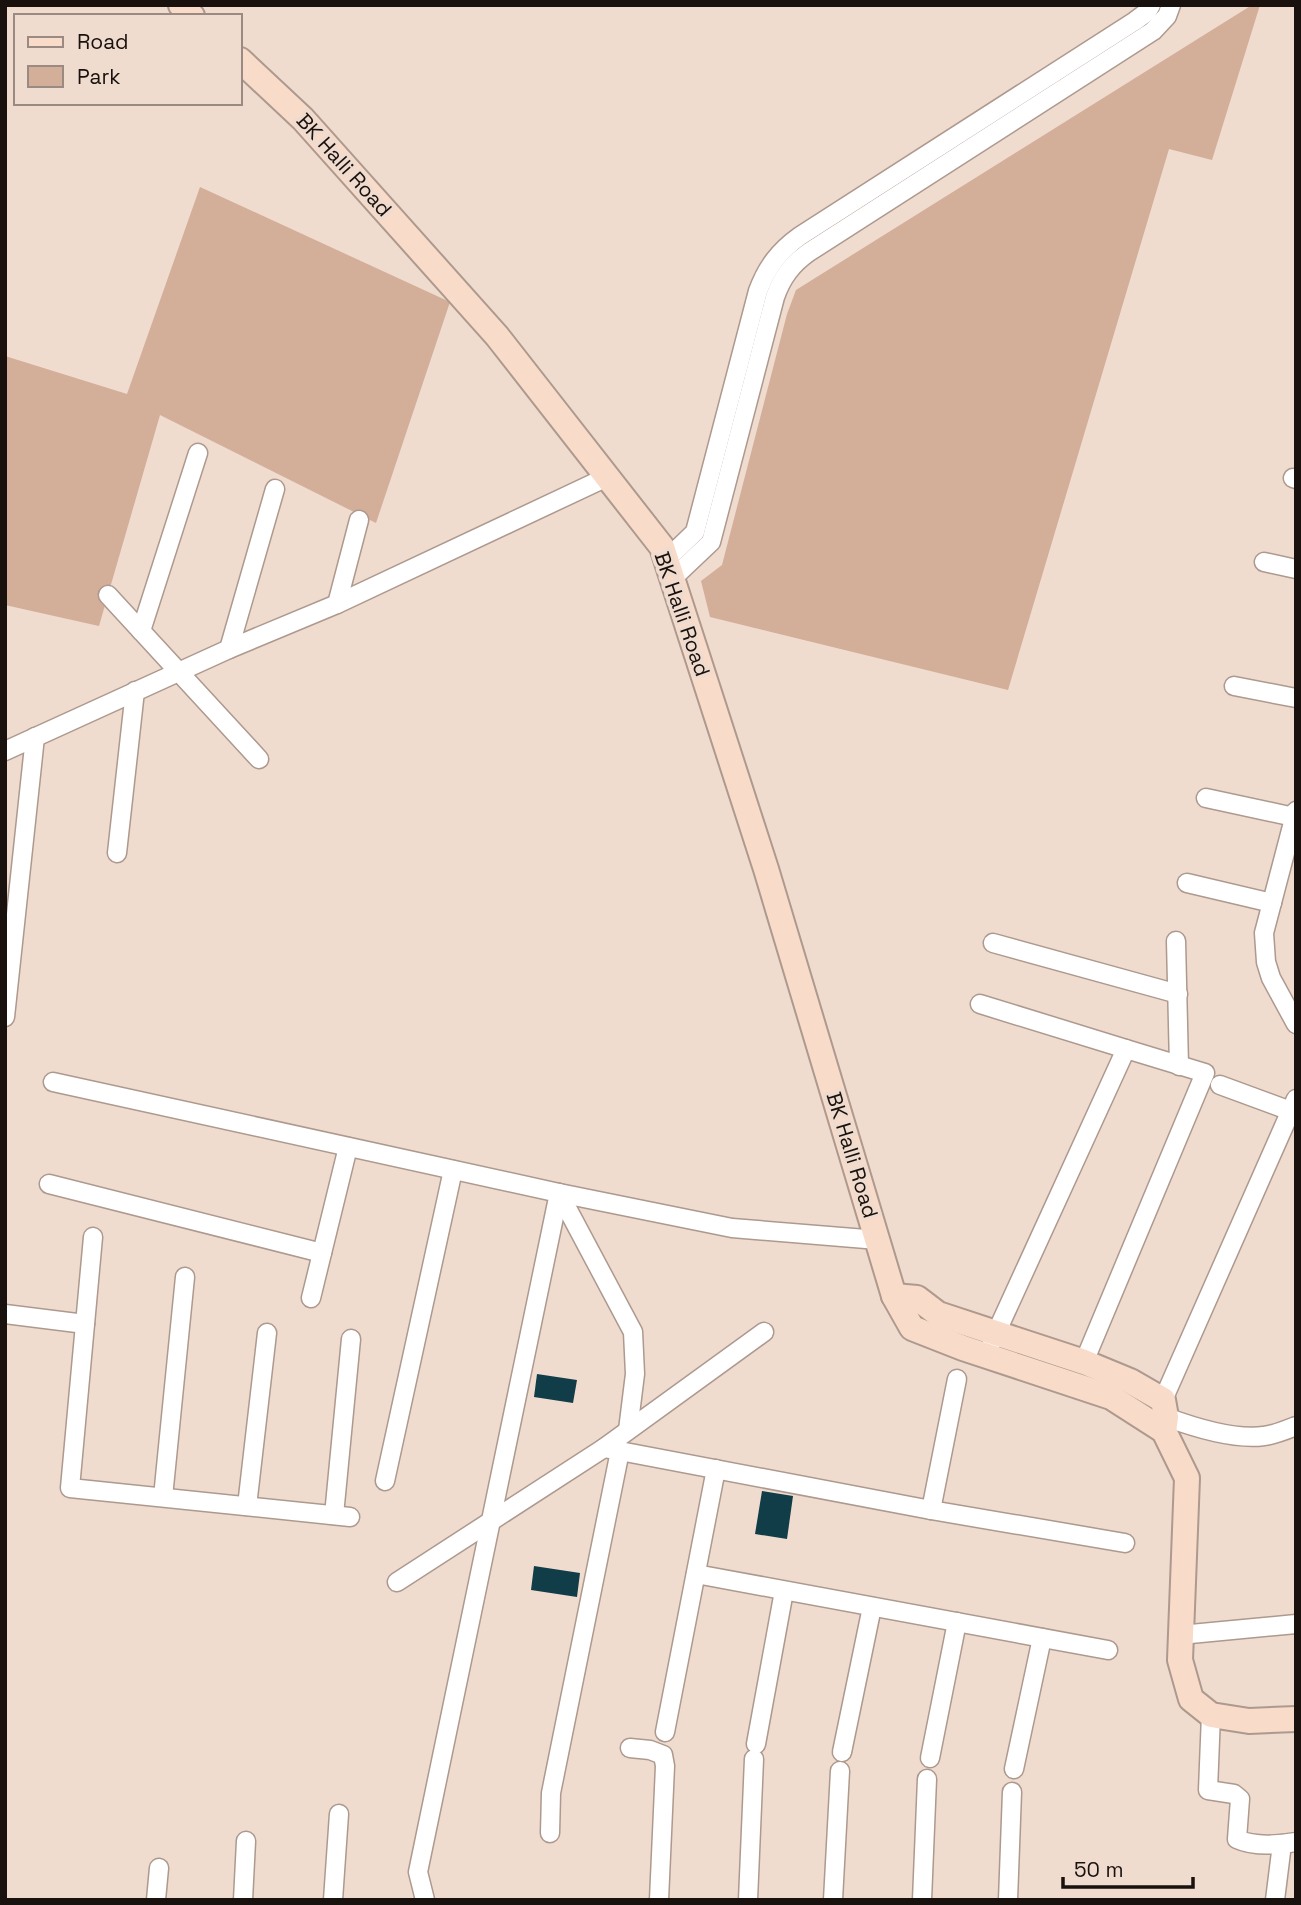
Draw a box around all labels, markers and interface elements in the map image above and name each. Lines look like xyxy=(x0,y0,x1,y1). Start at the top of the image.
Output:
legend xyxy=(14,14,242,105)
text: Road xyxy=(77,28,129,55)
text: Park xyxy=(77,63,121,90)
street label: BK Halli Road xyxy=(291,107,398,222)
street label: BK Halli Road xyxy=(648,548,716,680)
street label: BK Halli Road xyxy=(821,1089,884,1221)
scale bar xyxy=(1063,1846,1192,1890)
text: 50 m xyxy=(1074,1856,1124,1883)

